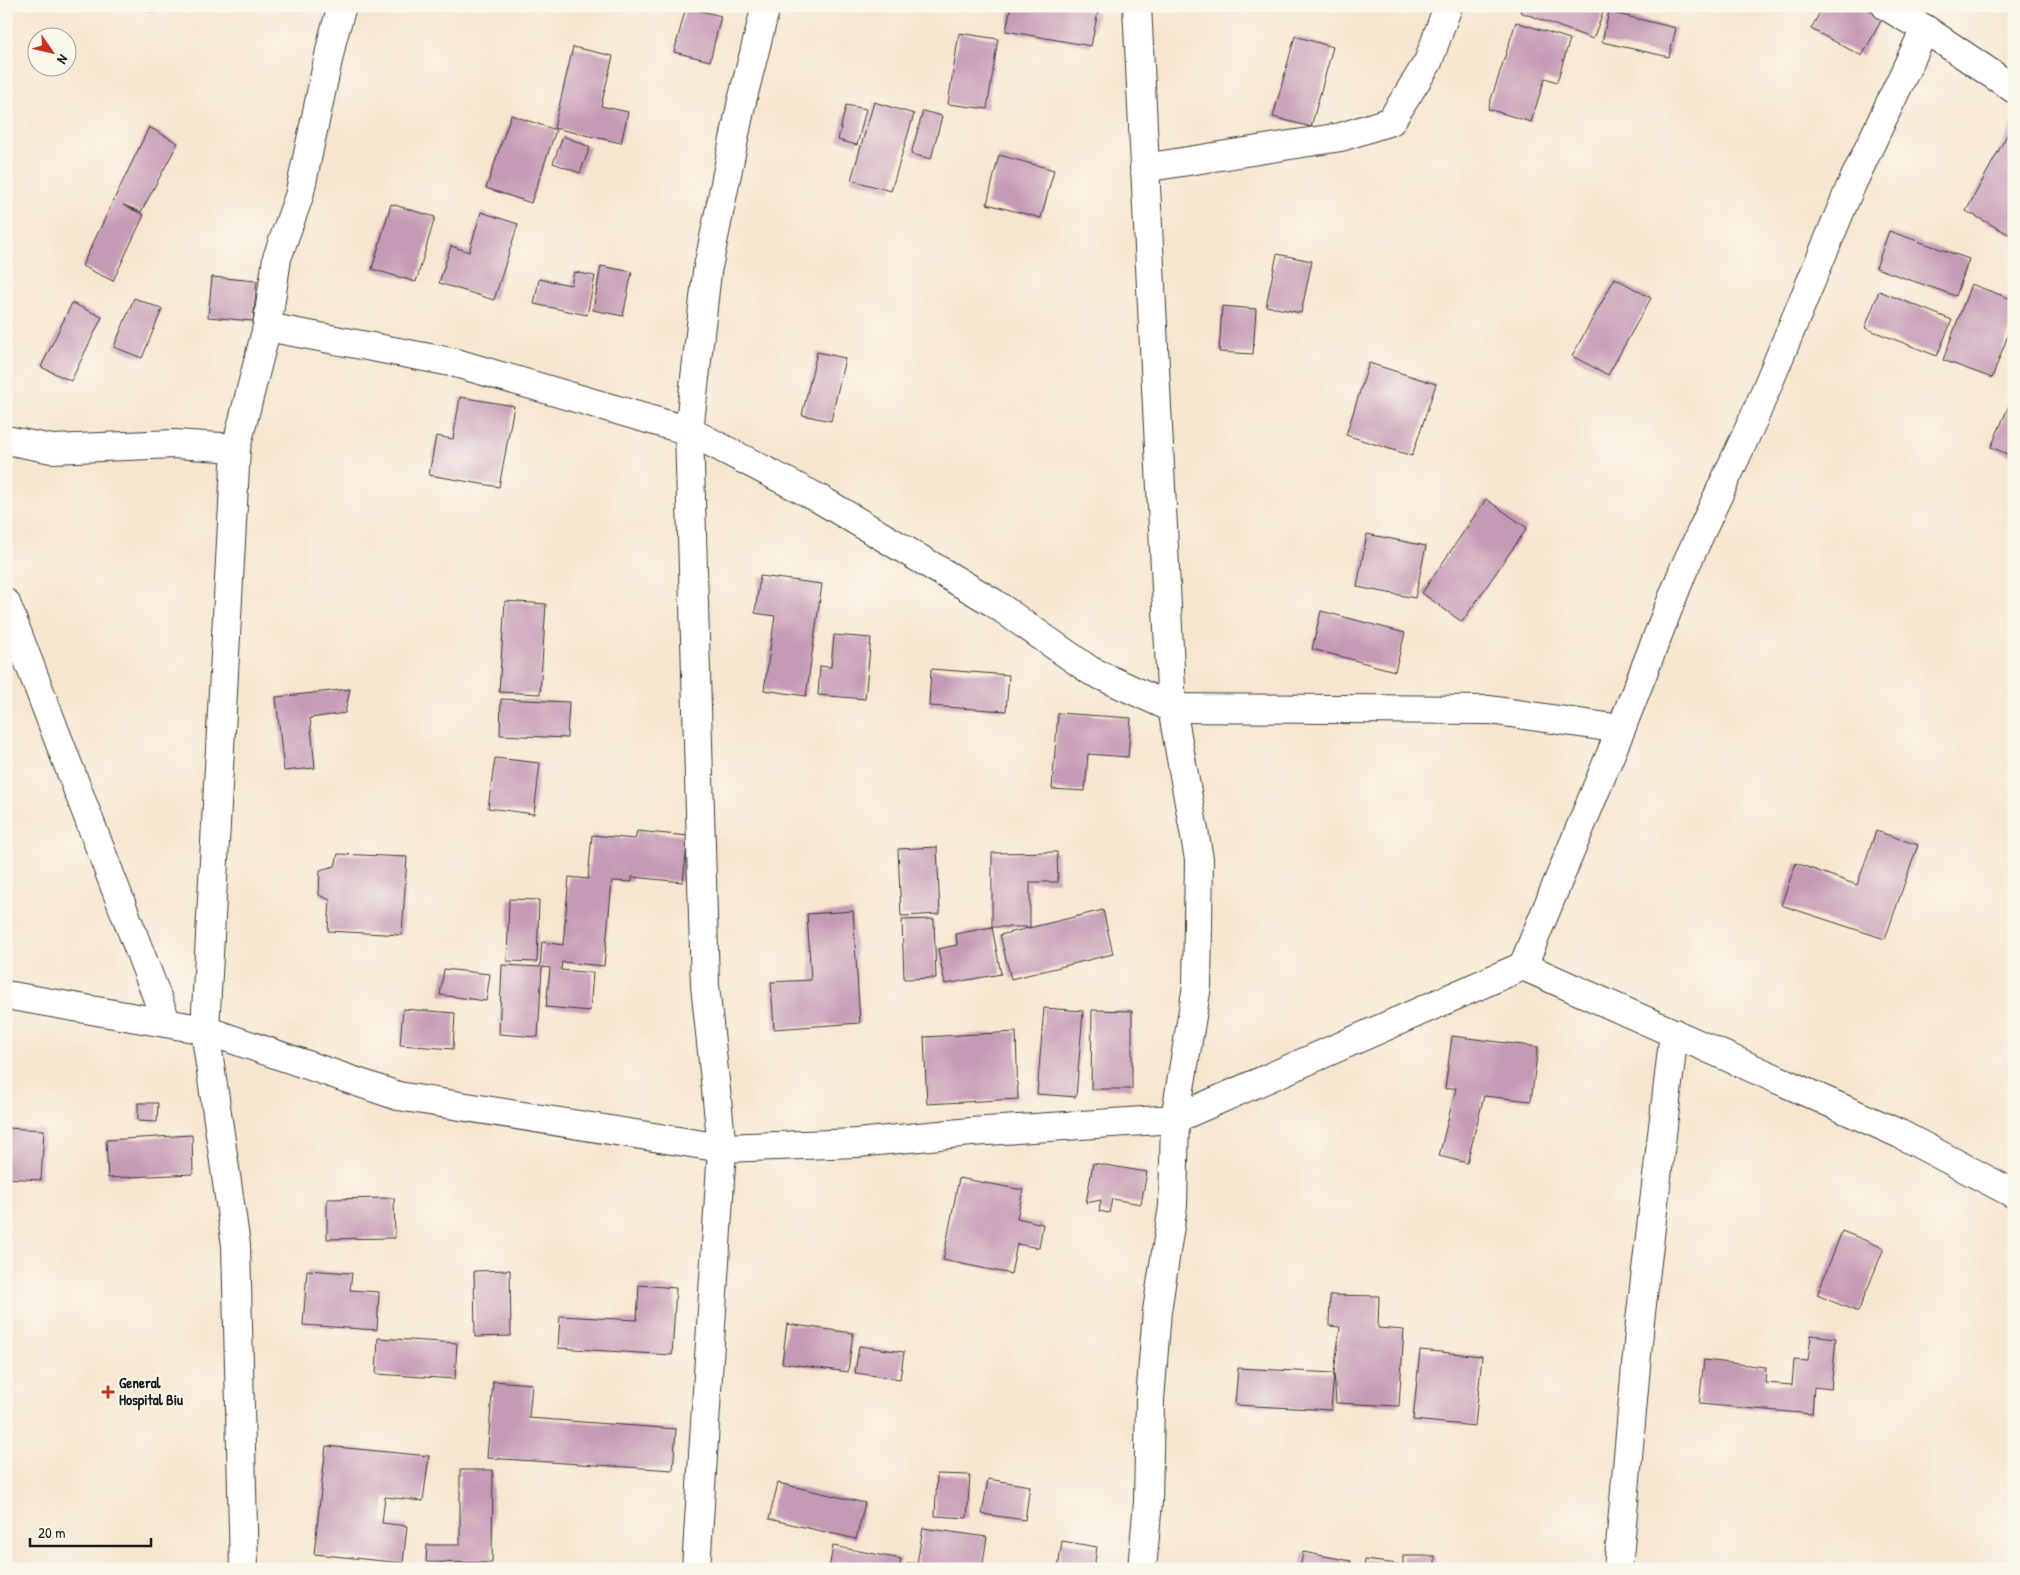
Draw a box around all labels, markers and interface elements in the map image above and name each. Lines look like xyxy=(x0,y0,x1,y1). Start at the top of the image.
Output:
north arrow xyxy=(28,28,78,78)
text: N xyxy=(53,51,73,68)
place label: General Hospital Biu xyxy=(119,1372,184,1411)
marker: General Hospital Biu xyxy=(101,1385,115,1399)
scale bar xyxy=(30,1515,151,1547)
text: 20 m xyxy=(38,1522,65,1543)

